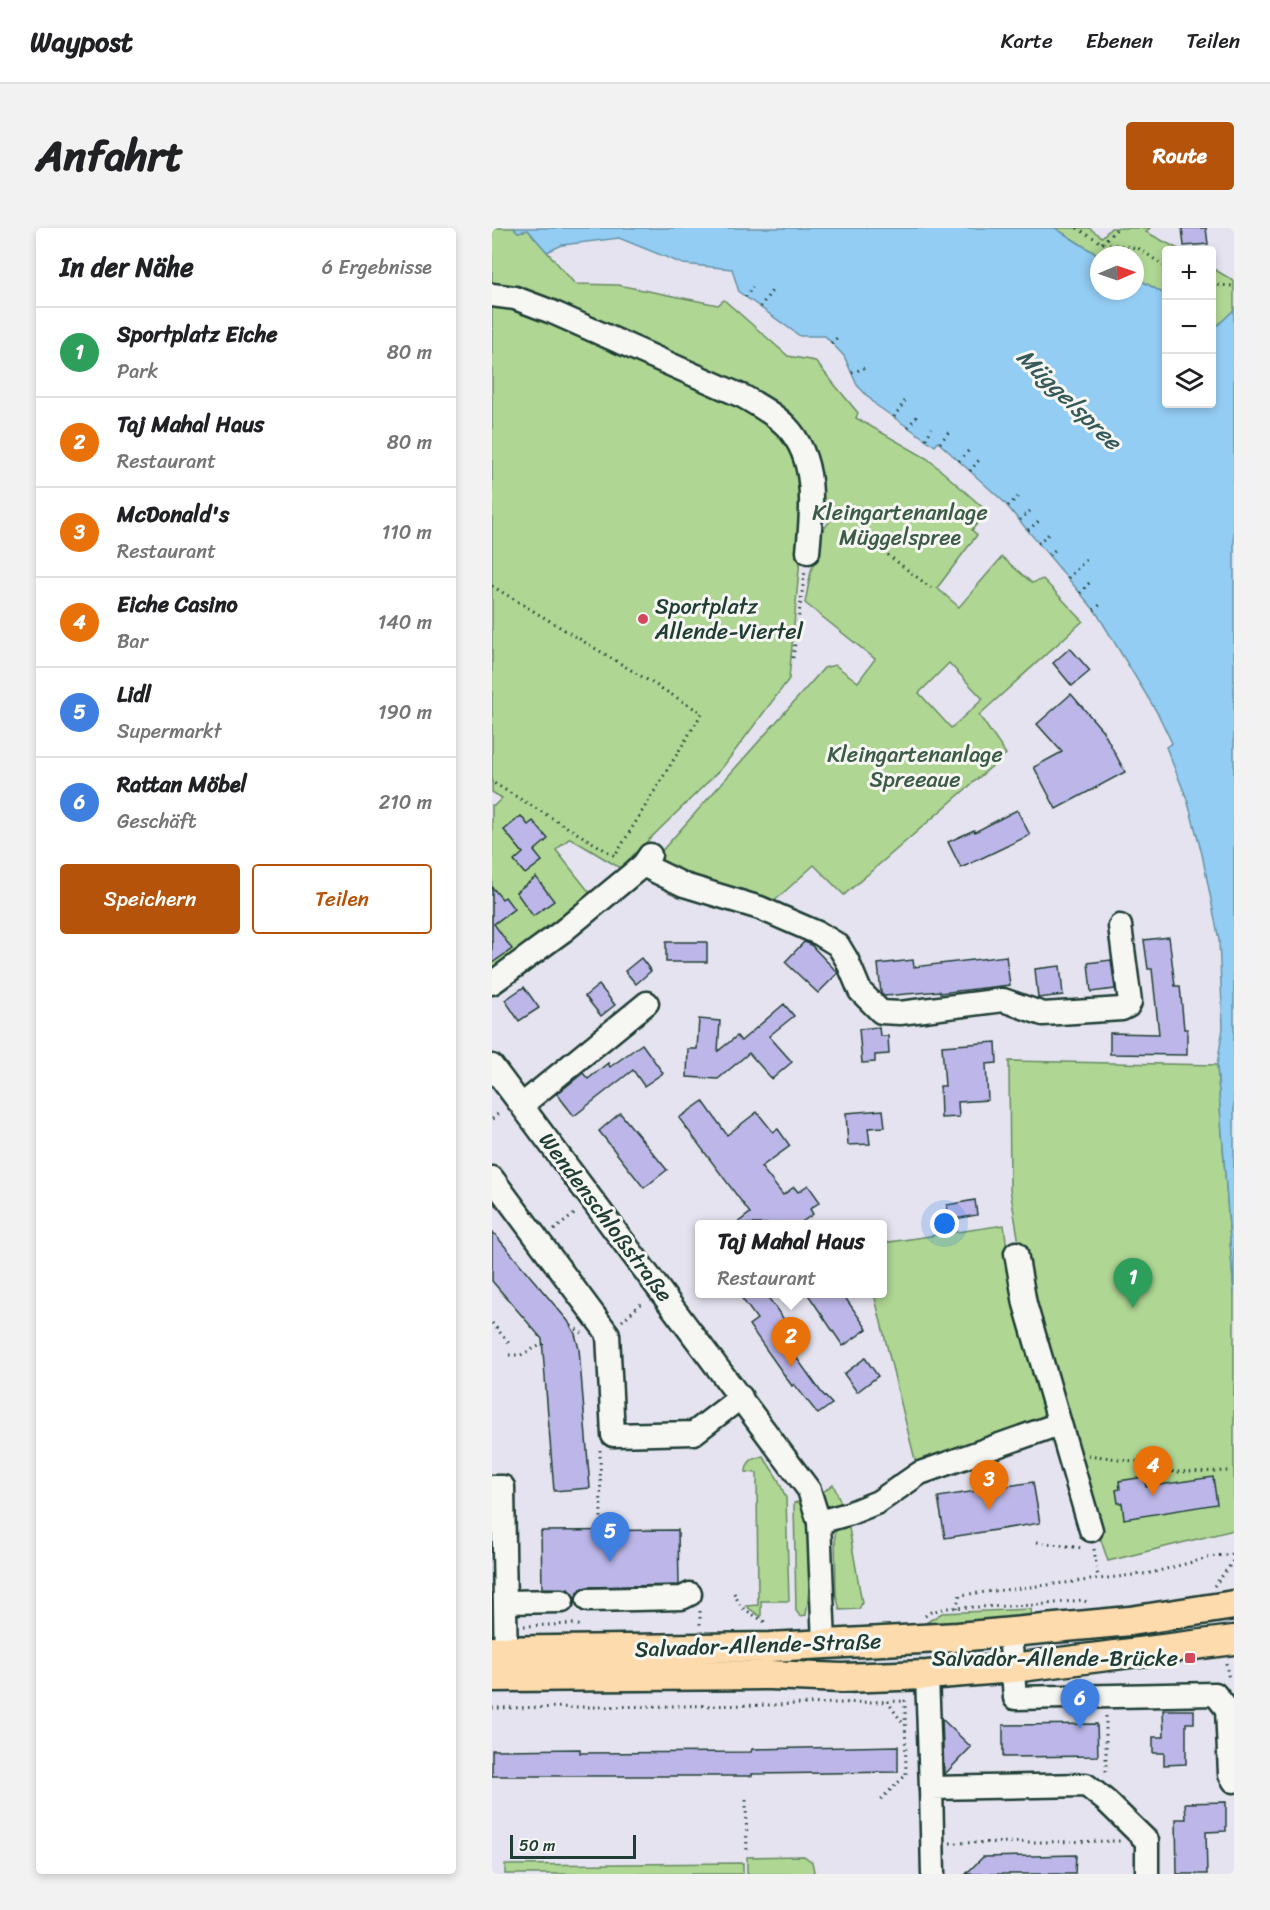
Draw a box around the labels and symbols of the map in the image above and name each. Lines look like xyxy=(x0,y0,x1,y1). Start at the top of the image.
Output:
north arrow xyxy=(1090,246,1144,300)
water label: Müggelspree xyxy=(1006,338,1133,462)
park label: Kleingartenanlage Müggelspree xyxy=(812,493,988,557)
place label: Sportplatz Allende-Viertel xyxy=(654,587,804,651)
marker: Sportplatz Allende-Viertel xyxy=(636,612,650,626)
park label: Kleingartenanlage Spreeaue xyxy=(827,735,1003,799)
street label: Wendenschloßstraße xyxy=(529,1123,683,1311)
your location xyxy=(930,1209,959,1238)
pin: 1 xyxy=(1114,1258,1152,1308)
pin: 2 xyxy=(772,1318,810,1367)
pin: 4 xyxy=(1134,1446,1172,1496)
pin: 3 xyxy=(970,1460,1008,1510)
pin: 5 xyxy=(590,1512,630,1562)
street label: Salvador-Allende-Straße xyxy=(634,1621,882,1669)
place label: Salvador-Allende-Brücke xyxy=(932,1639,1178,1678)
marker: Salvador-Allende-Brücke xyxy=(1183,1651,1197,1665)
pin: 6 xyxy=(1060,1680,1100,1729)
scale bar xyxy=(510,1832,636,1860)

